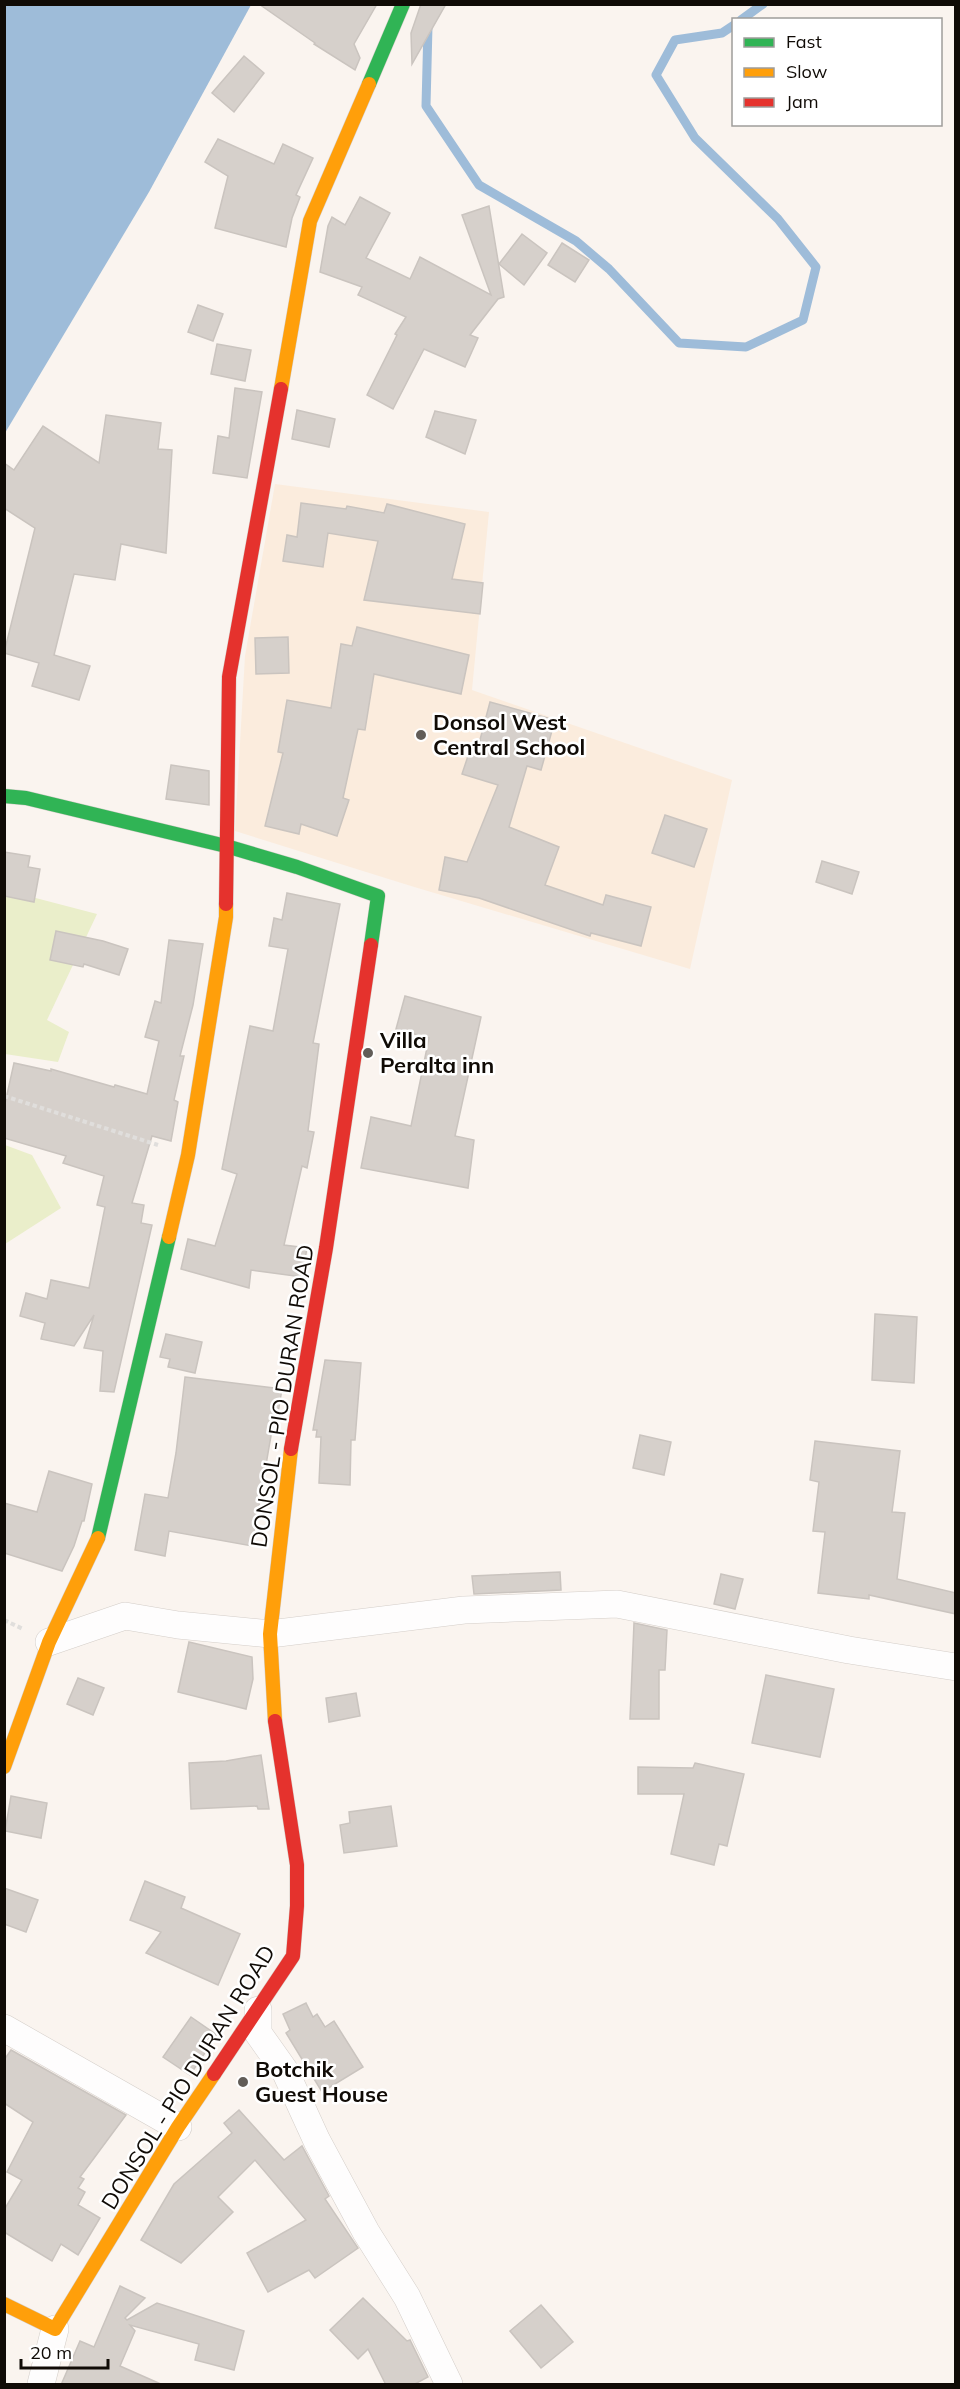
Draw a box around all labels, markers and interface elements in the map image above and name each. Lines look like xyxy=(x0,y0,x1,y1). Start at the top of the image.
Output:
legend xyxy=(732,18,942,126)
text: Fast xyxy=(786,30,822,53)
text: Slow xyxy=(786,60,828,83)
text: Jam xyxy=(786,90,819,113)
place label: Donsol West Central School xyxy=(433,708,585,761)
marker: Donsol West Central School xyxy=(414,728,428,742)
place label: Villa Peralta inn xyxy=(379,1026,494,1079)
marker: Villa Peralta inn xyxy=(361,1046,375,1060)
street label: DONSOL - PIO DURAN ROAD xyxy=(244,1242,320,1550)
street label: DONSOL - PIO DURAN ROAD xyxy=(95,1940,281,2214)
place label: Botchik Guest House xyxy=(255,2055,388,2108)
marker: Botchik Guest House xyxy=(236,2075,250,2089)
scale bar xyxy=(21,2332,108,2370)
text: 20 m xyxy=(30,2341,72,2364)

